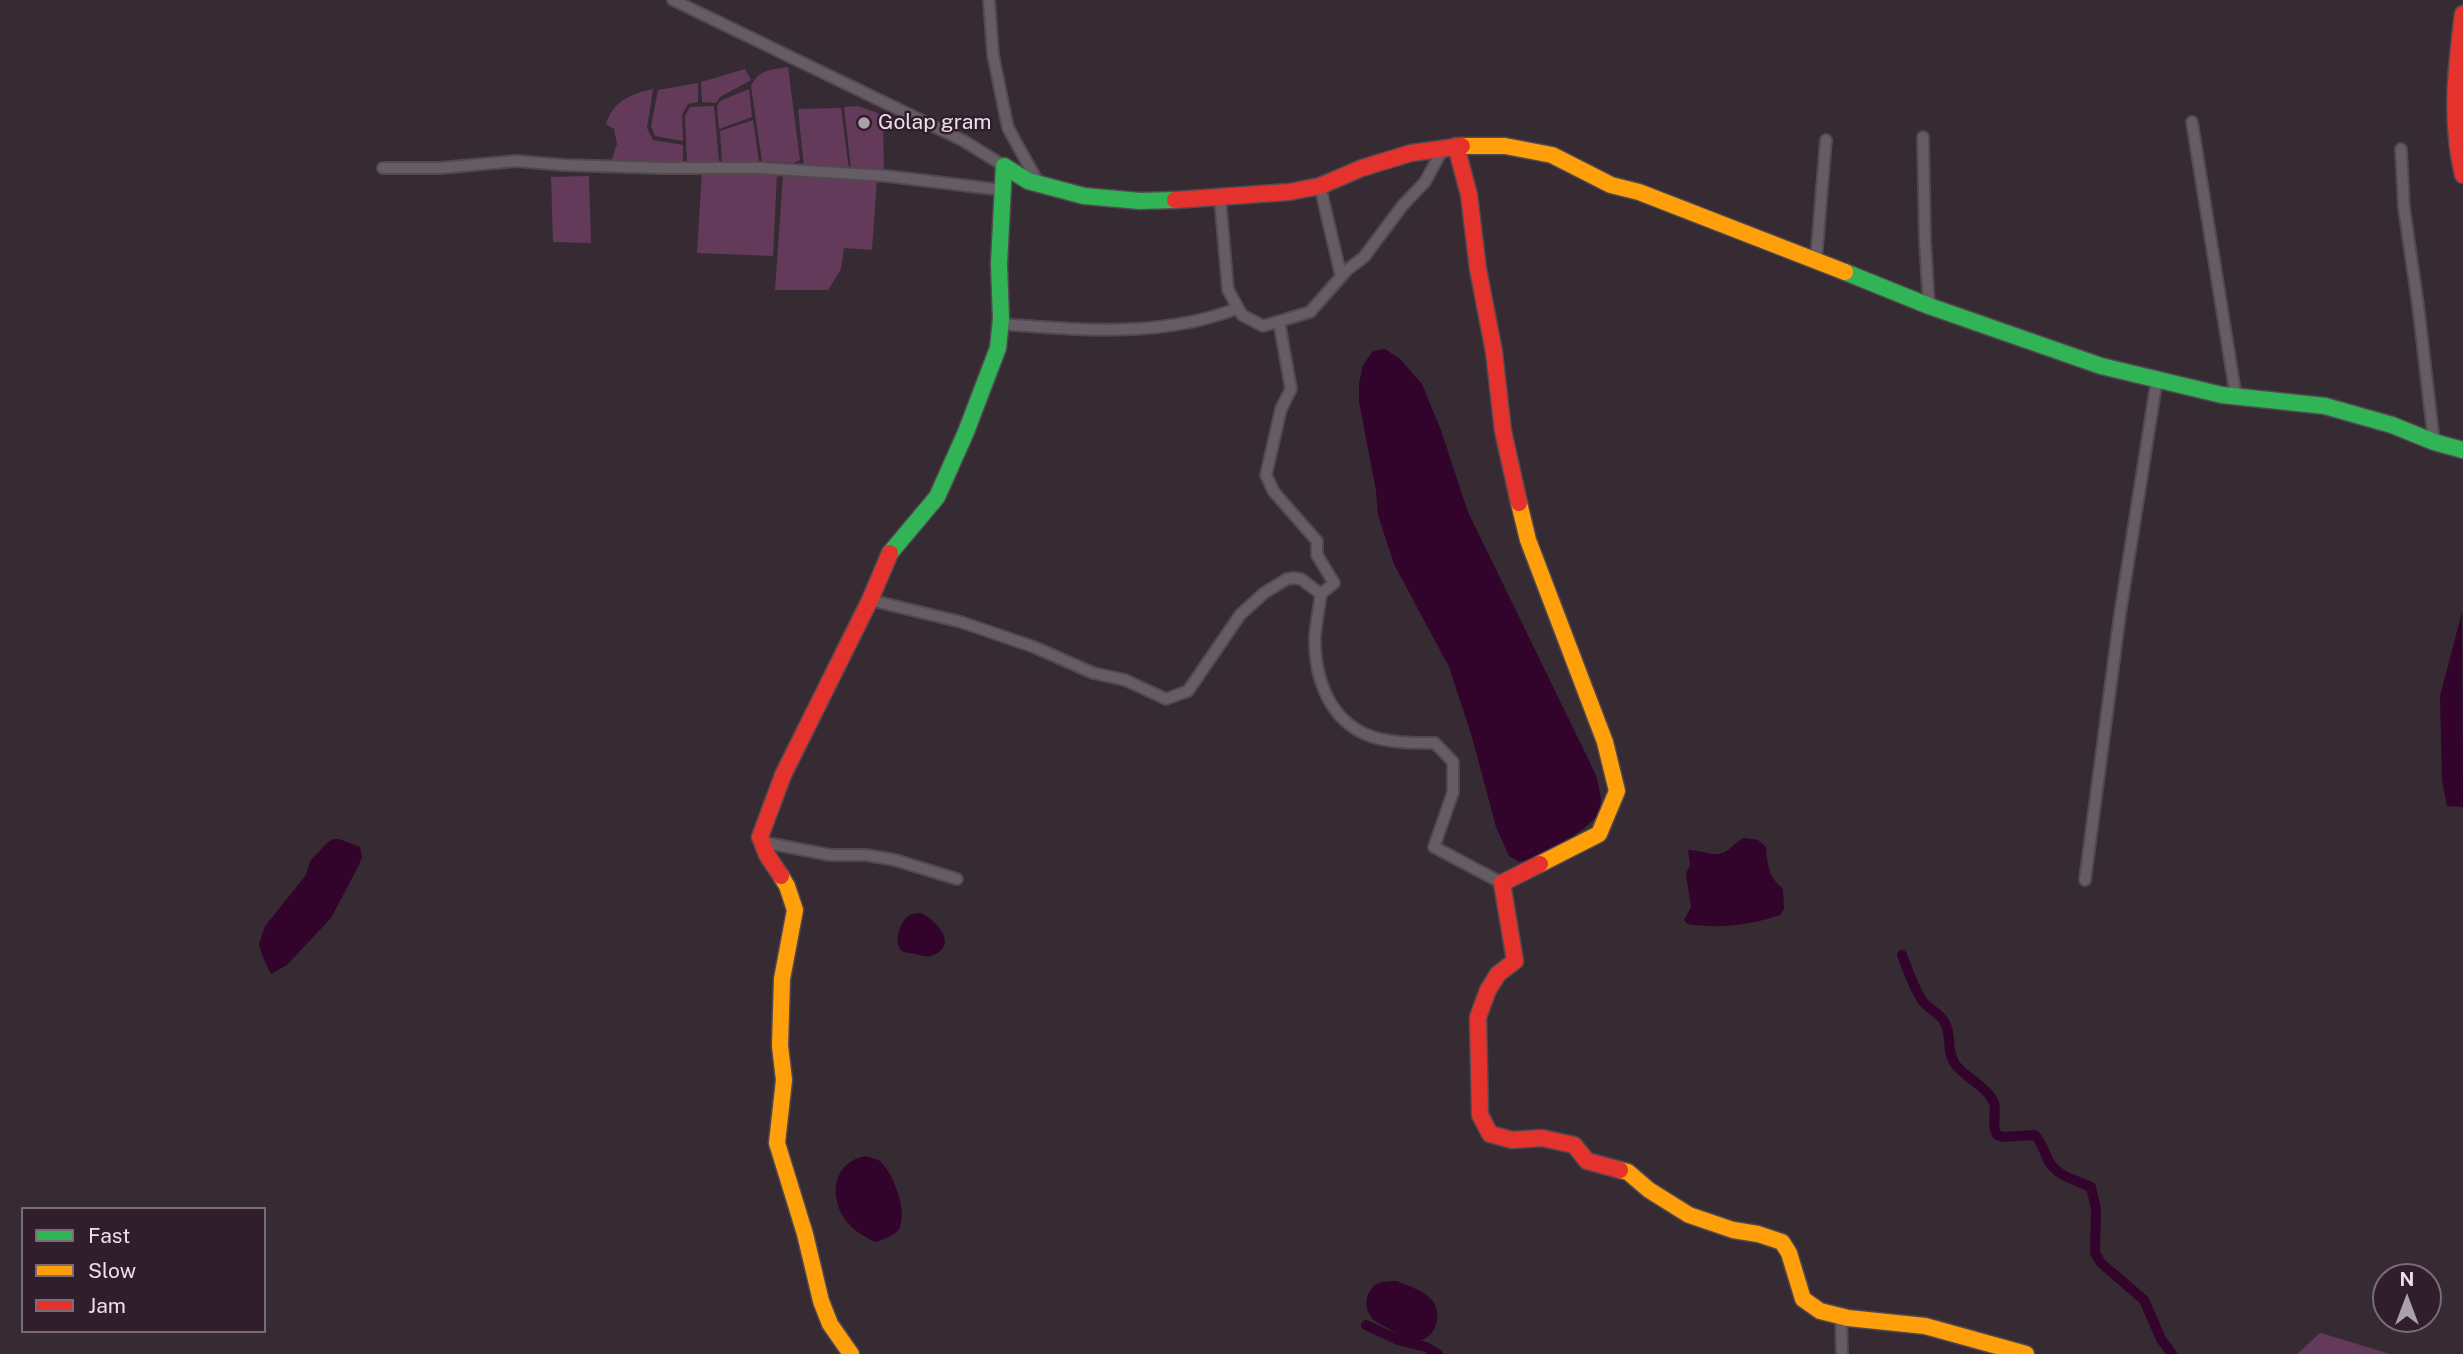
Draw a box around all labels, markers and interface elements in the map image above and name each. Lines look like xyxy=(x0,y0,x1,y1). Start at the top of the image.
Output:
place label: Golap gram xyxy=(878,110,991,136)
marker: Golap gram xyxy=(856,115,872,131)
legend xyxy=(21,1207,266,1333)
text: Fast xyxy=(88,1223,130,1248)
text: Slow xyxy=(88,1258,136,1283)
north arrow xyxy=(2372,1263,2442,1333)
text: N xyxy=(2400,1268,2414,1290)
text: Jam xyxy=(88,1293,126,1318)

